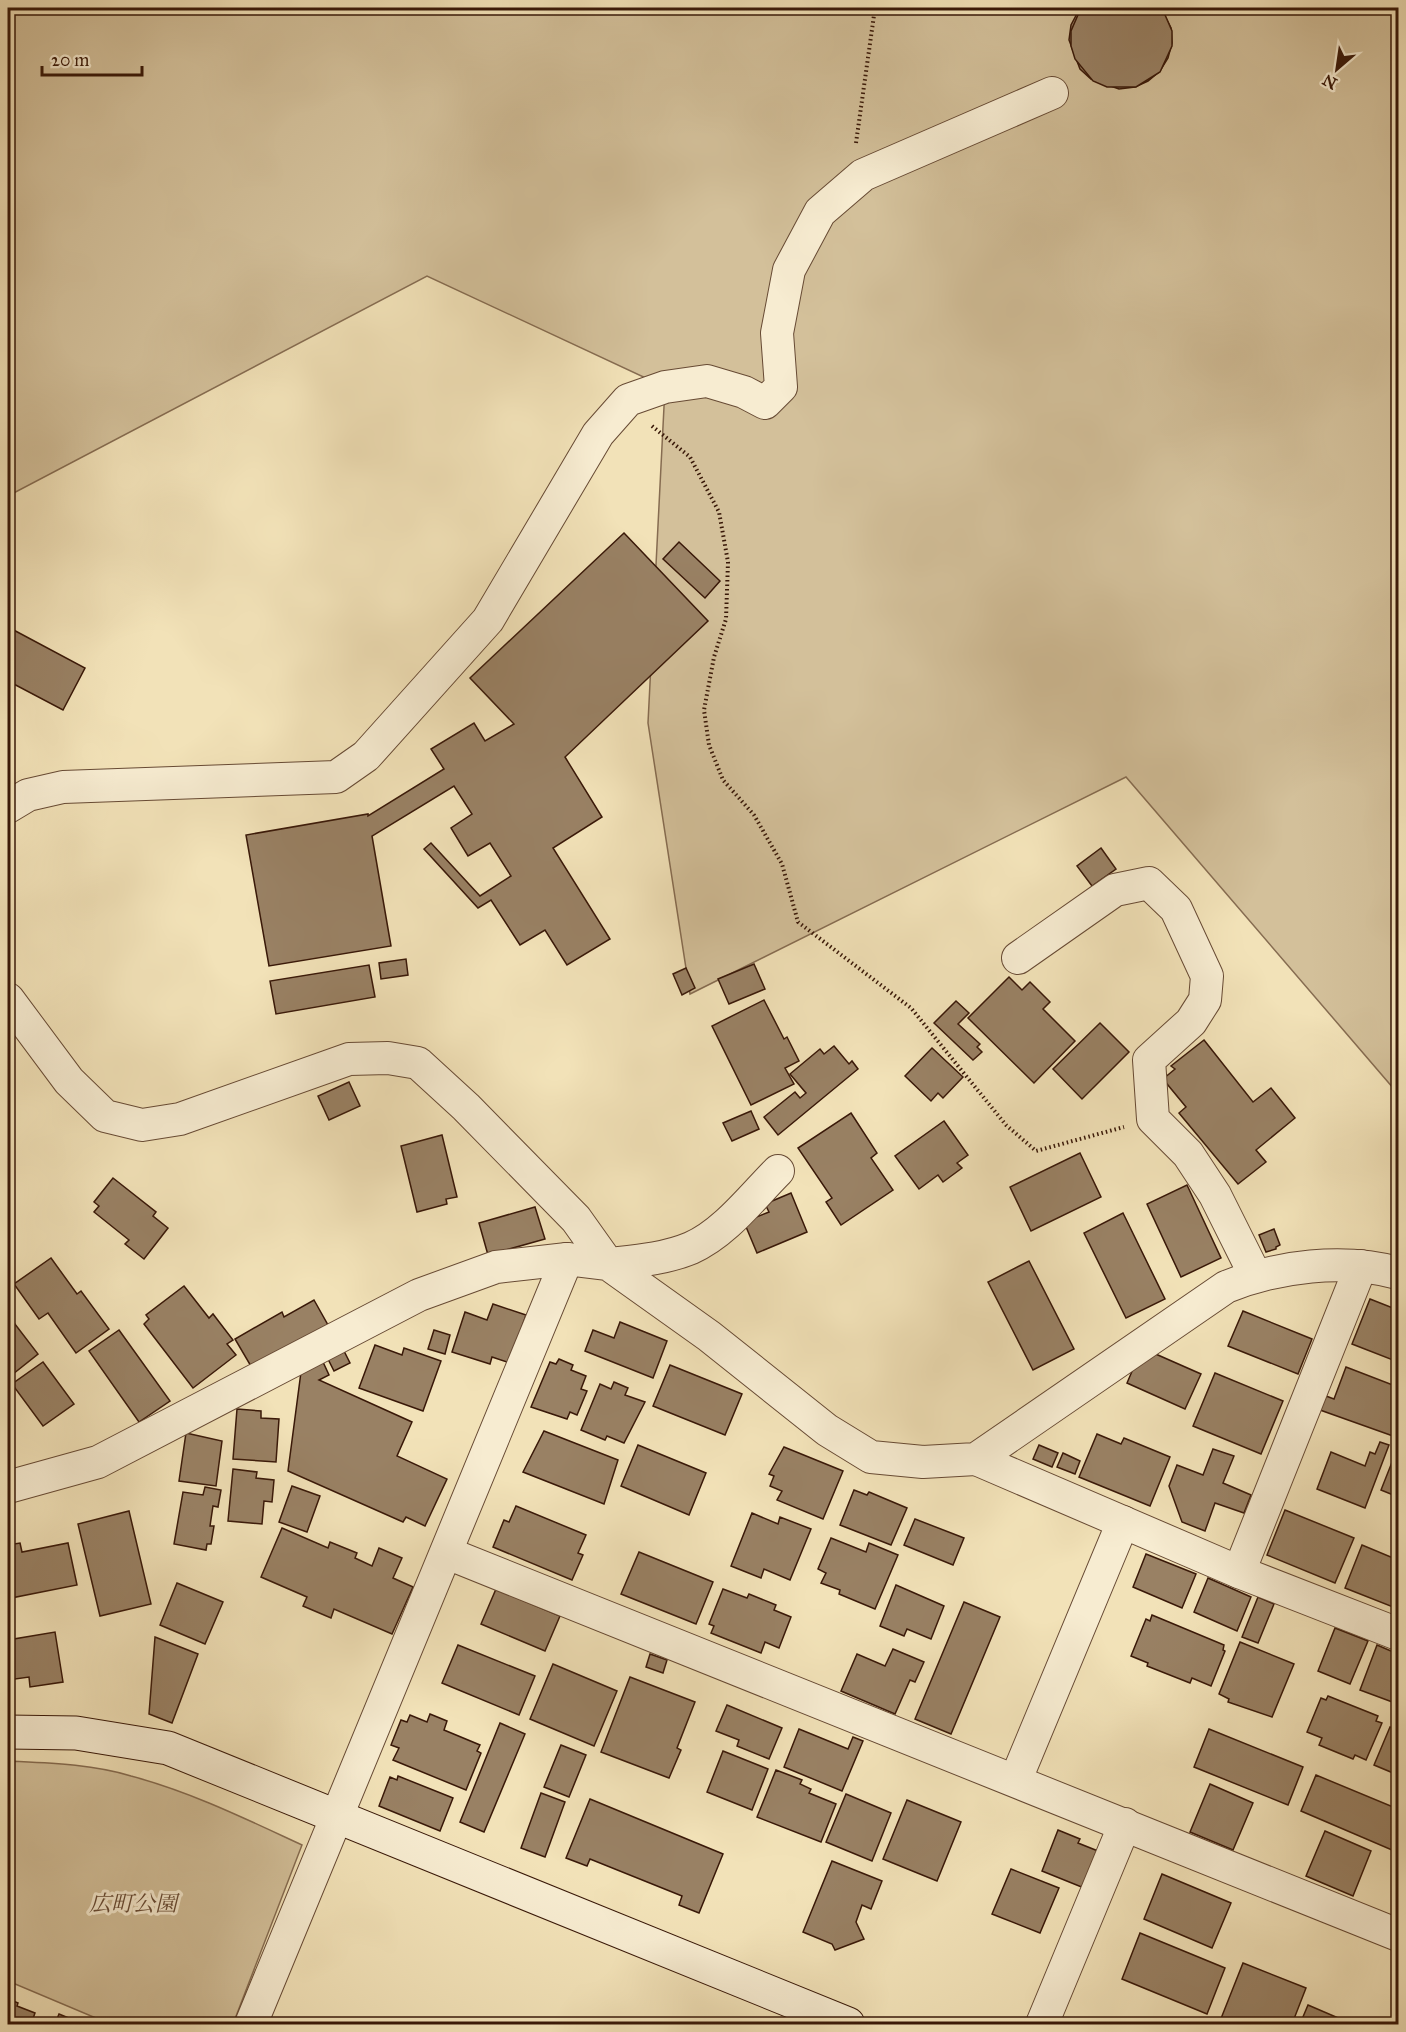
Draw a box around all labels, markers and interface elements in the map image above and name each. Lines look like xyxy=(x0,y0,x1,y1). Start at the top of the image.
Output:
scale bar xyxy=(42,39,142,77)
north arrow xyxy=(1307,39,1367,99)
text: 20 m xyxy=(51,49,89,71)
text: N xyxy=(1319,70,1341,93)
park label: 広町公園 xyxy=(89,1890,180,1917)

